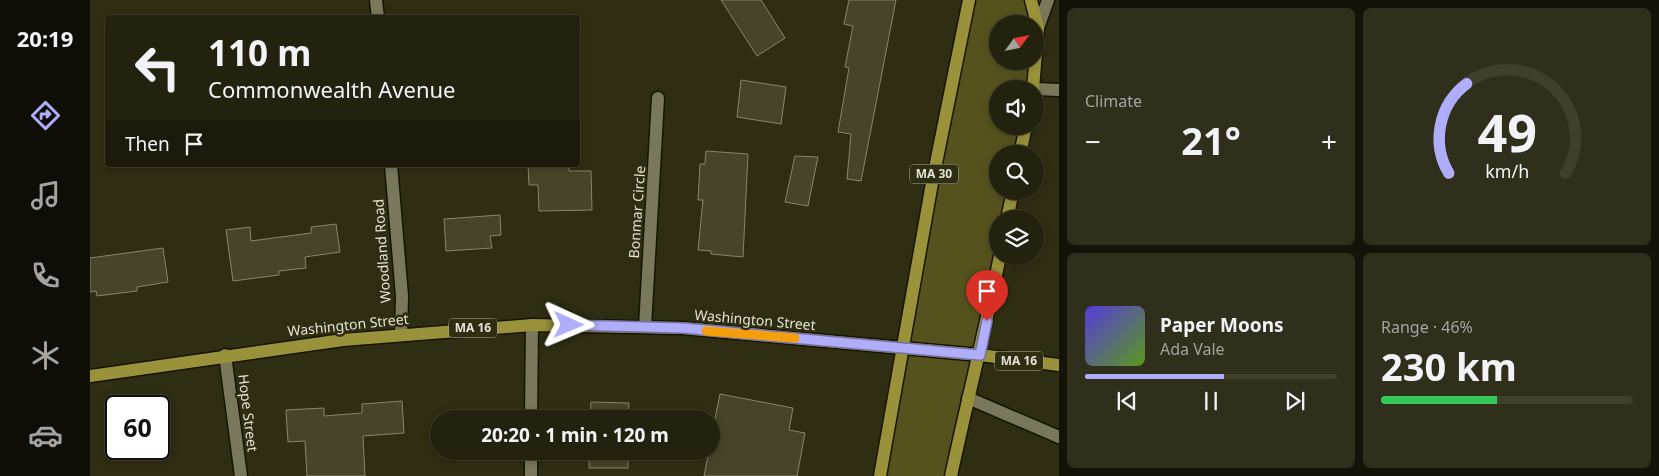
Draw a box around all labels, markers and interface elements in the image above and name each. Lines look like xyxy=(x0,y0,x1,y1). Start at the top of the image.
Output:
north arrow xyxy=(989,15,1044,70)
map controls xyxy=(989,15,1044,265)
text: 20:19 xyxy=(17,23,73,53)
text: 110 m xyxy=(208,29,311,76)
icon: left xyxy=(125,35,190,100)
text: Commonwealth Avenue xyxy=(208,74,455,104)
button: sound xyxy=(989,80,1044,135)
text: Climate xyxy=(1085,90,1142,112)
text: 49 xyxy=(1477,96,1537,167)
icon: directions xyxy=(28,98,63,133)
text: 21° xyxy=(1181,114,1241,166)
text: − xyxy=(1085,122,1101,160)
text: + xyxy=(1321,122,1337,160)
icon: arrive xyxy=(180,130,208,158)
text: Then xyxy=(125,131,170,157)
button: search xyxy=(989,145,1044,200)
text: km/h xyxy=(1485,159,1529,183)
road number: MA 30 xyxy=(910,164,958,183)
street label: Bonmar Circle xyxy=(624,165,649,259)
icon: music xyxy=(28,178,63,213)
street label: Woodland Road xyxy=(368,198,395,304)
button: layers xyxy=(989,210,1044,265)
icon: phone xyxy=(28,258,63,293)
pin xyxy=(966,270,1008,321)
icon: arrive xyxy=(973,277,1001,305)
position arrow xyxy=(542,298,594,350)
street label: Washington Street xyxy=(694,305,817,334)
street label: Washington Street xyxy=(286,309,409,340)
text: Paper Moons xyxy=(1160,312,1284,338)
text: Range · 46% xyxy=(1381,316,1473,338)
road number: MA 16 xyxy=(449,318,497,338)
icon: climate xyxy=(28,338,63,373)
text: Ada Vale xyxy=(1160,338,1225,360)
text: 230 km xyxy=(1381,340,1517,392)
road number: MA 16 xyxy=(995,352,1043,371)
street label: Hope Street xyxy=(234,373,263,453)
icon: previous xyxy=(1113,387,1141,415)
icon: pause xyxy=(1197,387,1225,415)
icon: next xyxy=(1281,387,1309,415)
speed limit sign: 60 xyxy=(105,395,170,460)
icon: car xyxy=(28,418,63,453)
text: 20:20 · 1 min · 120 m xyxy=(481,422,669,448)

